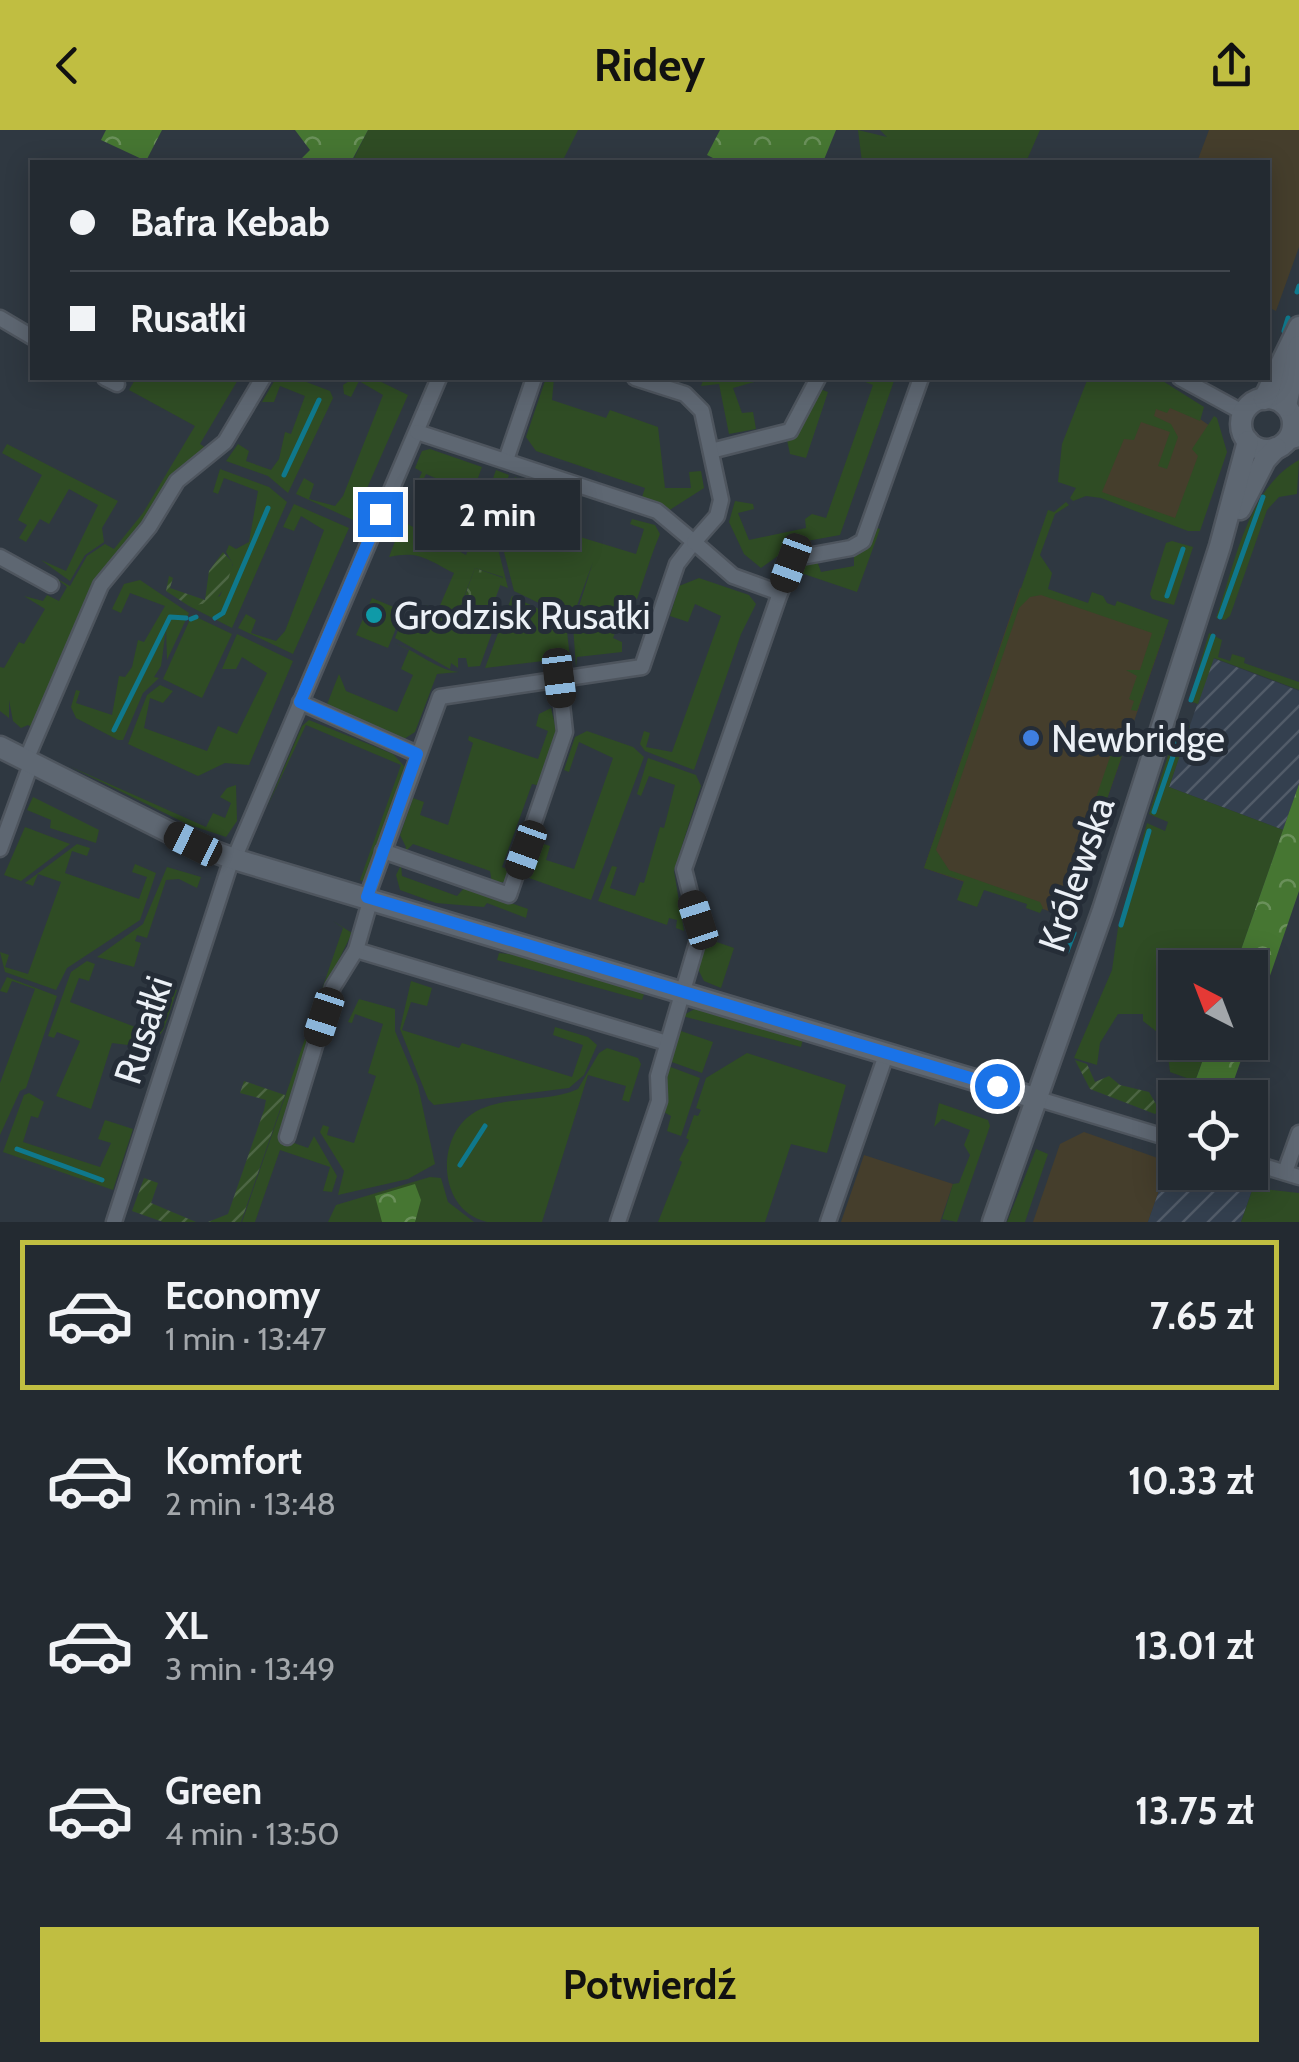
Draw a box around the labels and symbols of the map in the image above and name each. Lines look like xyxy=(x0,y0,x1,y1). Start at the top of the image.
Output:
callout: 2 min xyxy=(415,479,580,549)
route end xyxy=(358,492,403,537)
car xyxy=(767,530,815,596)
place label: Grodzisk Rusałki xyxy=(394,592,650,639)
marker: Grodzisk Rusałki xyxy=(363,604,385,626)
car xyxy=(540,646,578,710)
place label: Newbridge xyxy=(1051,715,1225,762)
marker: Newbridge xyxy=(1020,727,1042,749)
street label: Królewska xyxy=(1028,790,1124,958)
car xyxy=(159,817,227,871)
car xyxy=(502,817,550,883)
car xyxy=(674,887,722,953)
north arrow xyxy=(1158,950,1268,1060)
street label: Rusałki xyxy=(104,970,182,1090)
car xyxy=(300,984,348,1050)
route start xyxy=(975,1064,1020,1109)

